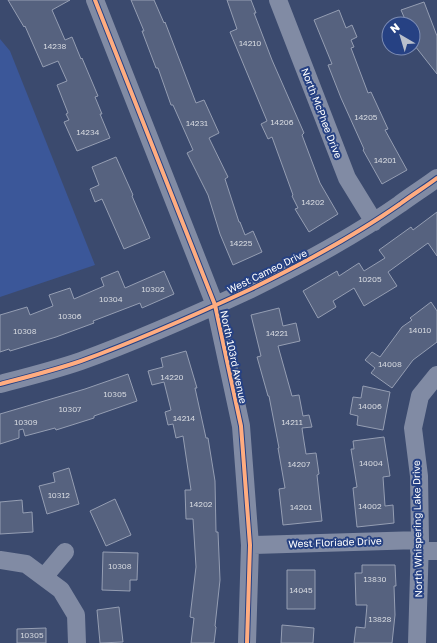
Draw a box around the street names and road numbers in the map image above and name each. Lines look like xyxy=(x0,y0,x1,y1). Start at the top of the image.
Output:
street label: North McPhee Drive xyxy=(299,66,345,160)
street label: West Cameo Drive xyxy=(225,246,309,296)
street label: North 103rd Avenue xyxy=(218,309,250,405)
street label: North Whispering Lake Drive xyxy=(410,460,424,598)
street label: West Floriade Drive xyxy=(288,534,382,550)

